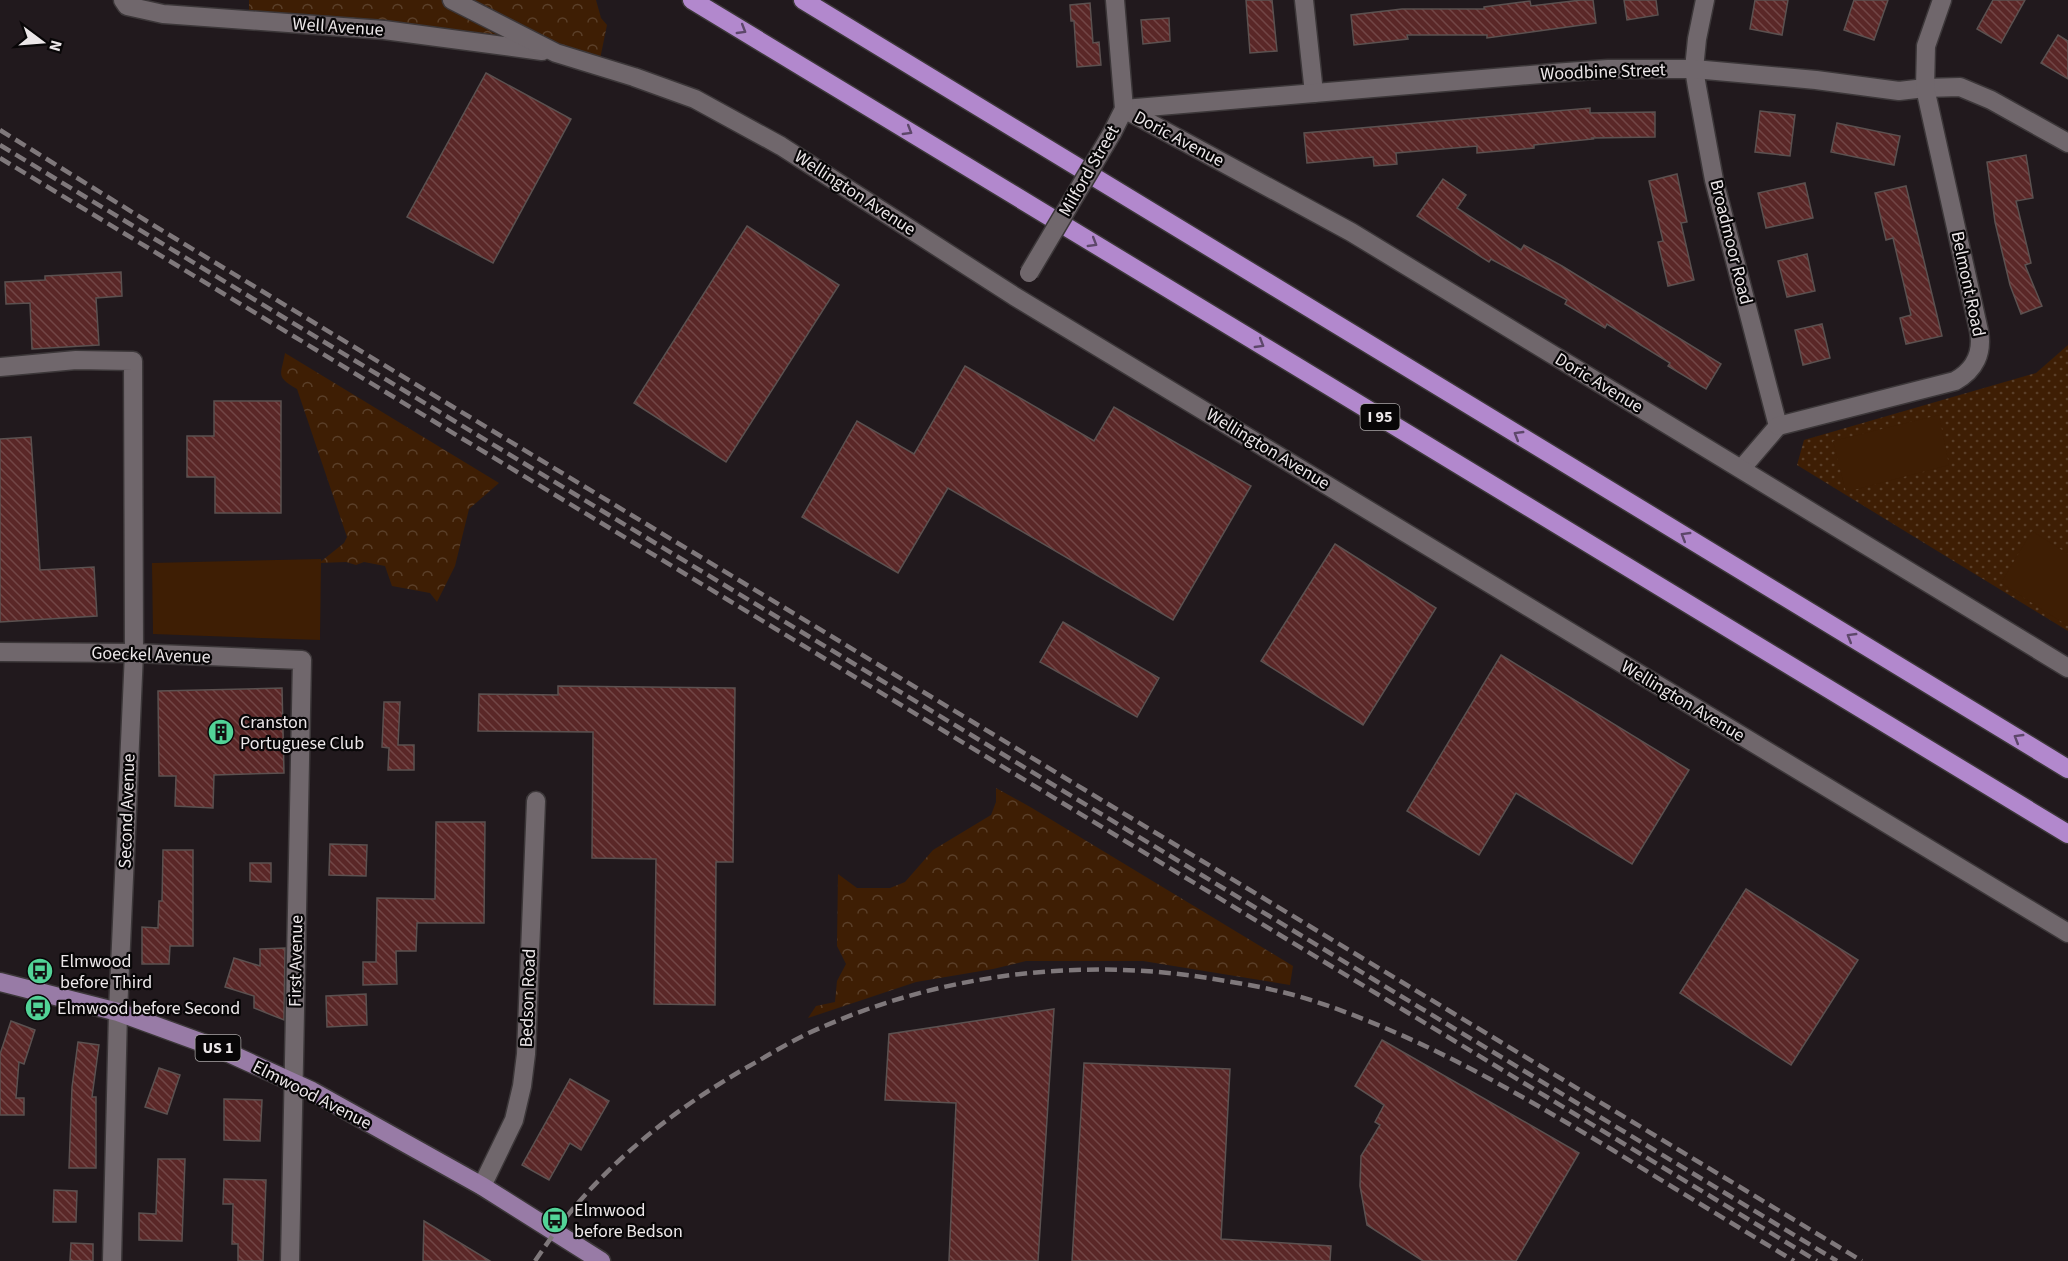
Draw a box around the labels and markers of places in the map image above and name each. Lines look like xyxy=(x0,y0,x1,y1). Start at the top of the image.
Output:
place label: Cranston Portuguese Club xyxy=(240,710,364,756)
building icon: Cranston Portuguese Club xyxy=(206,717,236,747)
place label: Elmwood before Third xyxy=(60,949,152,995)
bus stop icon: Elmwood before Third xyxy=(25,956,55,986)
bus stop icon: Elmwood before Second xyxy=(23,993,53,1023)
place label: Elmwood before Second xyxy=(57,996,240,1021)
place label: Elmwood before Bedson xyxy=(574,1198,683,1244)
bus stop icon: Elmwood before Bedson xyxy=(540,1205,570,1235)

